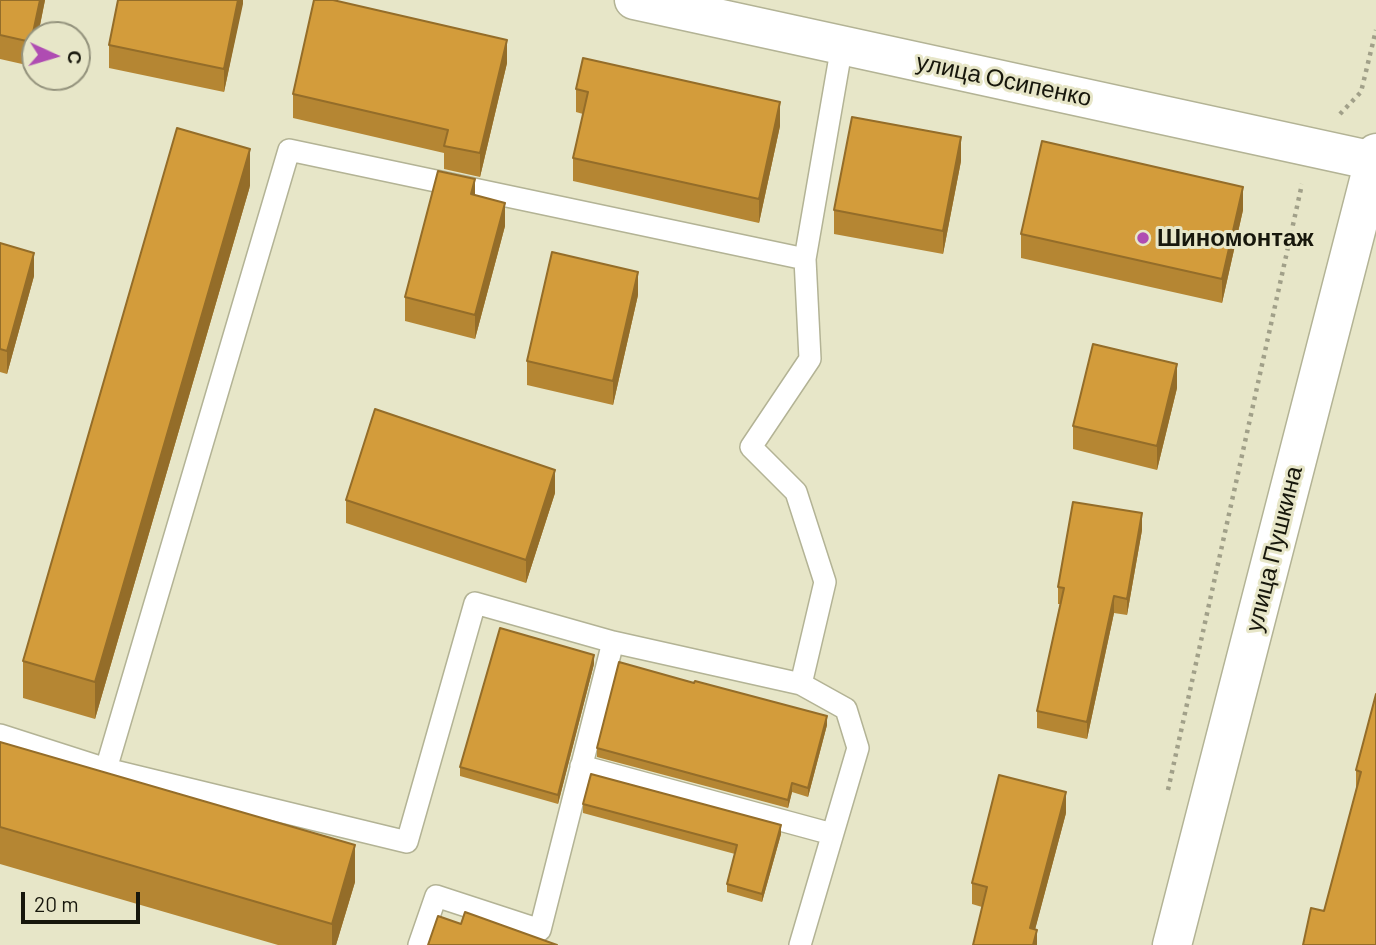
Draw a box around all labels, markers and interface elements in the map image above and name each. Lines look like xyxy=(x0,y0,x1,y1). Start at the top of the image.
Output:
north arrow xyxy=(21,21,91,91)
street label: улица Осипенко xyxy=(914,47,1094,113)
text: С xyxy=(64,50,87,65)
place label: Шиномонтаж xyxy=(1157,224,1313,252)
marker: Шиномонтаж xyxy=(1135,230,1151,246)
street label: улица Пушкина xyxy=(1239,463,1309,635)
scale bar xyxy=(24,878,144,922)
text: 20 m xyxy=(34,891,79,916)

